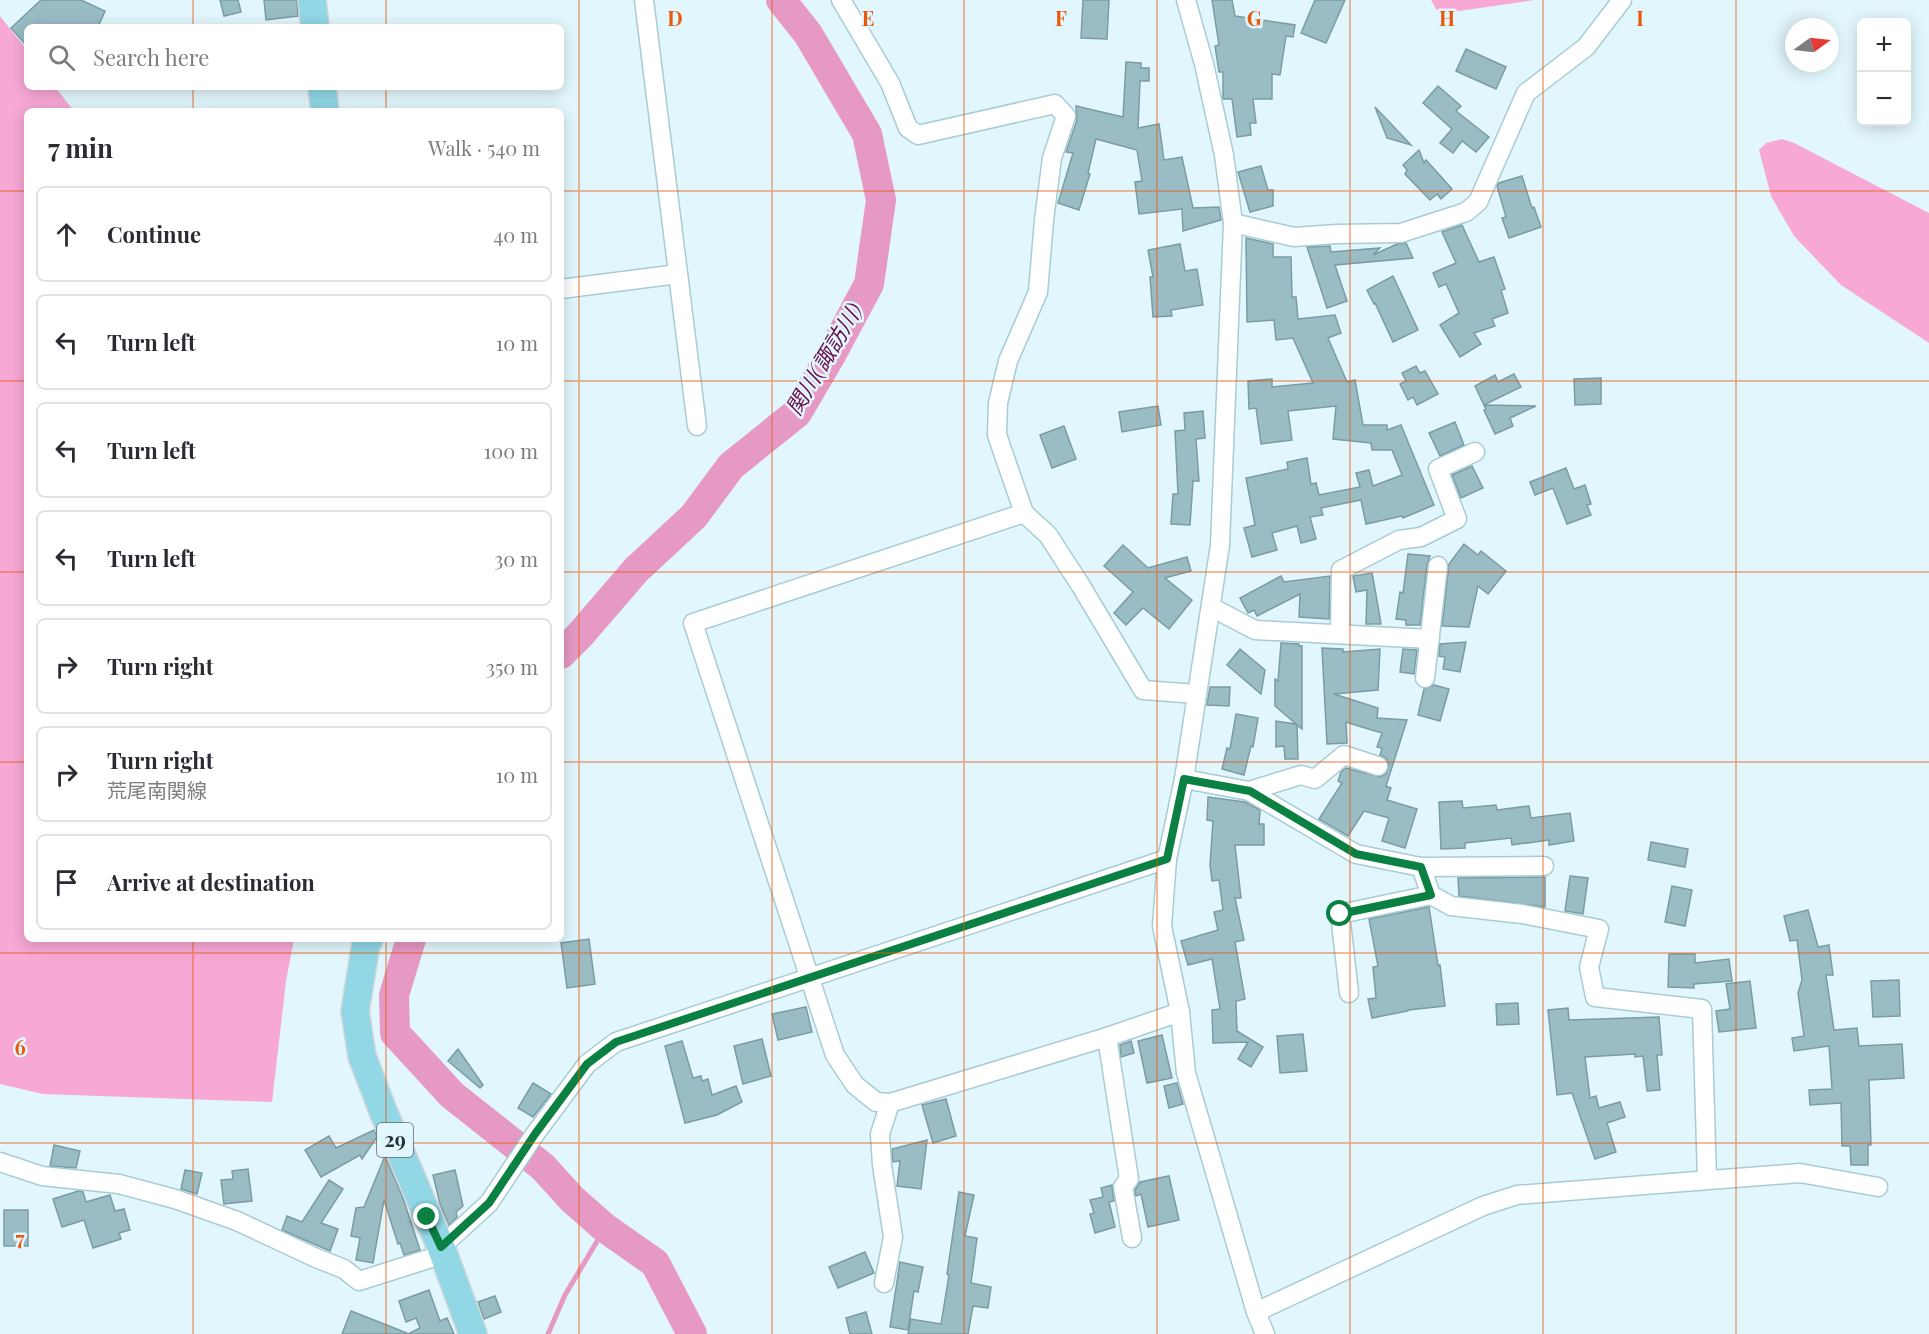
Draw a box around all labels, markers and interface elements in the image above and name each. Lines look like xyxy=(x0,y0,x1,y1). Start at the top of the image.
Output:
text: D xyxy=(667,4,683,31)
text: E xyxy=(862,4,874,31)
text: F xyxy=(1055,4,1067,31)
text: G xyxy=(1247,4,1262,31)
text: H xyxy=(1439,4,1455,31)
text: I xyxy=(1636,4,1644,31)
north arrow xyxy=(1785,18,1839,72)
map controls xyxy=(1857,18,1911,126)
button: + xyxy=(1857,18,1911,72)
search box xyxy=(24,24,564,90)
icon: search xyxy=(45,41,78,74)
text: Search here xyxy=(93,42,209,72)
button: − xyxy=(1857,72,1911,126)
text: 7 min xyxy=(48,130,113,165)
text: Walk · 540 m xyxy=(428,134,540,161)
icon: ahead xyxy=(50,218,83,251)
text: Continue xyxy=(107,219,201,249)
text: 40 m xyxy=(493,221,538,248)
water label: 関川(諏訪川) xyxy=(778,297,868,420)
icon: left xyxy=(50,326,83,359)
text: Turn left xyxy=(107,327,196,357)
text: 10 m xyxy=(496,329,538,356)
icon: left xyxy=(50,434,83,467)
text: Turn left xyxy=(107,435,196,465)
text: 100 m xyxy=(484,437,538,464)
icon: left xyxy=(50,542,83,575)
text: Turn left xyxy=(107,543,196,573)
text: 30 m xyxy=(494,545,538,572)
icon: right xyxy=(50,650,83,683)
text: Turn right xyxy=(107,651,213,681)
text: 350 m xyxy=(486,653,538,680)
text: Turn right xyxy=(107,745,213,775)
icon: right xyxy=(50,758,83,791)
text: 10 m xyxy=(496,761,538,788)
text: 荒尾南関線 xyxy=(107,776,207,803)
icon: arrive xyxy=(50,866,83,899)
text: Arrive at destination xyxy=(107,867,315,897)
route start xyxy=(1326,900,1352,926)
text: 6 xyxy=(14,1033,26,1060)
road number: 29 xyxy=(377,1123,413,1157)
route end xyxy=(413,1203,439,1229)
text: 7 xyxy=(15,1224,25,1251)

